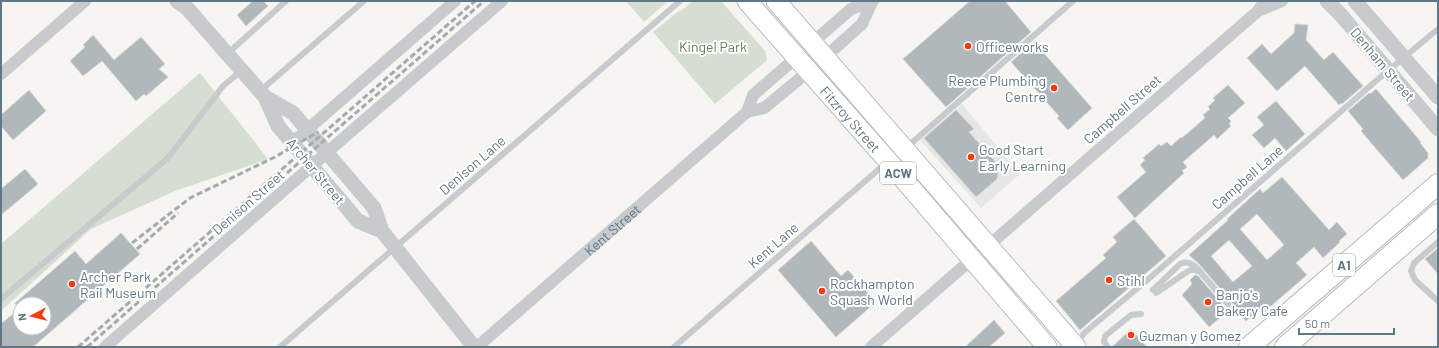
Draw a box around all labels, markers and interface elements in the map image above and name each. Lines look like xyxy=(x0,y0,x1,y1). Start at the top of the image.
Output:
street label: Denham Street xyxy=(1347,24,1419,104)
park label: Kingel Park xyxy=(679,38,747,55)
place label: Officeworks xyxy=(976,38,1049,55)
marker: Officeworks xyxy=(963,41,973,51)
street label: Campbell Street xyxy=(1080,71,1164,147)
place label: Reece Plumbing Centre xyxy=(948,72,1046,105)
street label: Fitzroy Street xyxy=(817,82,885,155)
marker: Reece Plumbing Centre xyxy=(1049,83,1059,93)
street label: Denison Lane xyxy=(435,132,509,198)
street label: Archer Street xyxy=(283,134,349,208)
place label: Good Start Early Learning xyxy=(979,141,1066,174)
street label: Campbell Lane xyxy=(1208,141,1286,213)
marker: Good Start Early Learning xyxy=(966,152,976,162)
road number: ACW xyxy=(880,162,916,184)
street label: Denison Street xyxy=(208,166,288,238)
street label: Kent Street xyxy=(580,200,644,259)
street label: Kent Lane xyxy=(744,218,802,272)
road number: A1 xyxy=(1333,254,1355,276)
place label: Archer Park Rail Museum xyxy=(80,268,156,301)
place label: Stihl xyxy=(1117,272,1145,289)
place label: Rockhampton Squash World xyxy=(830,275,915,308)
marker: Stihl xyxy=(1104,275,1114,285)
marker: Archer Park Rail Museum xyxy=(67,279,77,289)
marker: Rockhampton Squash World xyxy=(817,286,827,296)
place label: Banjo's Bakery Cafe xyxy=(1216,286,1288,319)
north arrow xyxy=(12,296,52,336)
marker: Banjo's Bakery Cafe xyxy=(1203,297,1213,307)
scale bar xyxy=(1299,310,1394,336)
text: N xyxy=(15,313,28,322)
text: 50 m xyxy=(1305,316,1330,330)
place label: Guzman y Gomez xyxy=(1139,327,1241,344)
marker: Guzman y Gomez xyxy=(1126,330,1136,340)

